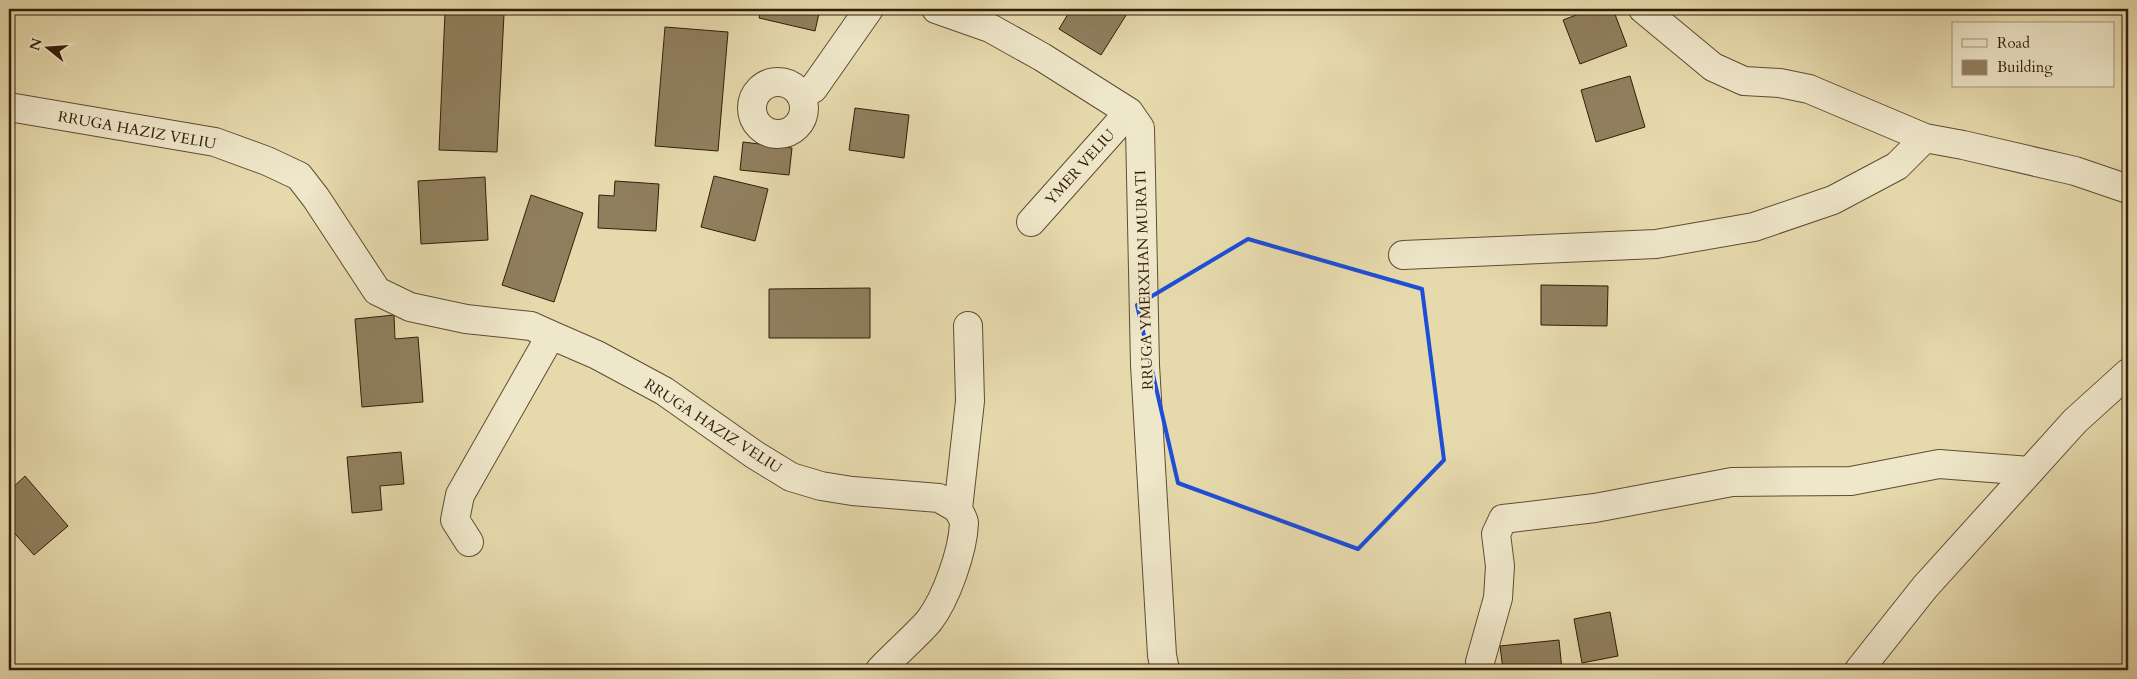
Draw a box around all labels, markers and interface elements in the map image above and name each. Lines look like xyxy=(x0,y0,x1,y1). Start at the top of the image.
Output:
north arrow xyxy=(22,22,72,72)
legend xyxy=(1952,22,2114,88)
text: Road xyxy=(1997,33,2030,53)
text: N xyxy=(25,36,47,53)
text: Building xyxy=(1997,57,2053,77)
street label: RRUGA HAZIZ VELIU xyxy=(56,106,218,154)
street label: YMER VELIU xyxy=(1041,124,1120,209)
street label: RRUGA YMERXHAN MURATI xyxy=(1130,170,1158,390)
street label: RRUGA HAZIZ VELIU xyxy=(640,374,786,478)

